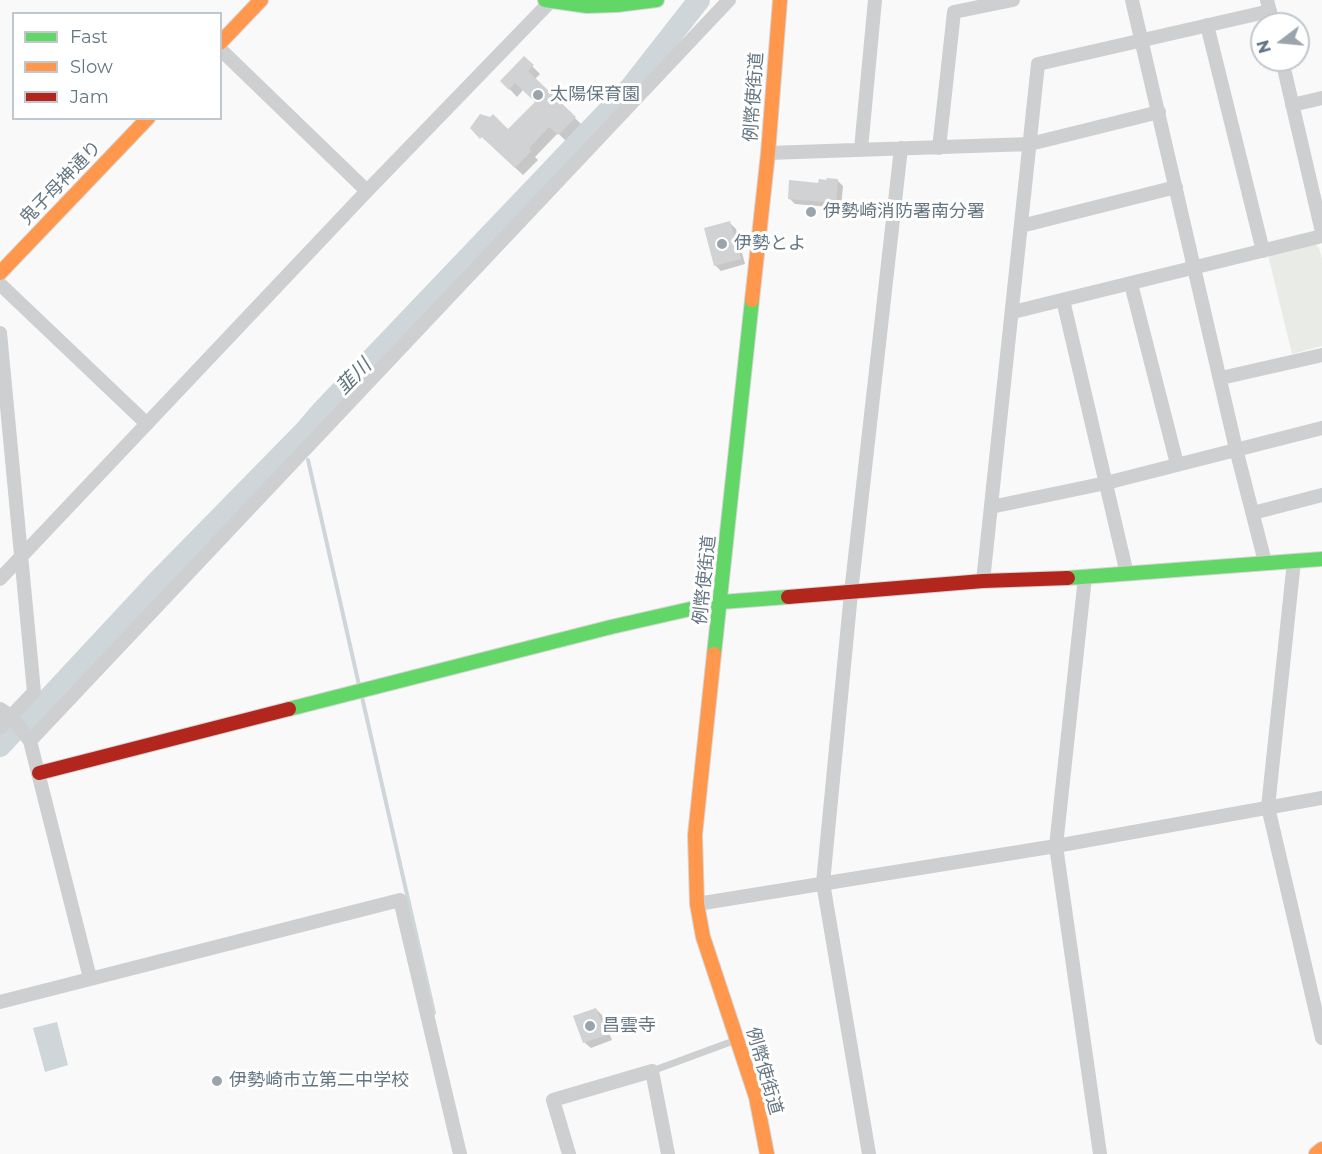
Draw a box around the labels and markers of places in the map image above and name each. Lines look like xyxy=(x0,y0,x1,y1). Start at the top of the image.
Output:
place label: 太陽保育園 xyxy=(550,84,640,106)
marker: 太陽保育園 xyxy=(531,88,545,102)
place label: 伊勢崎消防署南分署 xyxy=(823,201,985,223)
marker: 伊勢崎消防署南分署 xyxy=(804,205,818,219)
place label: 伊勢とよ xyxy=(734,233,806,255)
marker: 伊勢とよ xyxy=(715,237,729,251)
place label: 昌雲寺 xyxy=(602,1015,656,1037)
marker: 昌雲寺 xyxy=(583,1019,597,1033)
place label: 伊勢崎市立第二中学校 xyxy=(229,1070,409,1092)
marker: 伊勢崎市立第二中学校 xyxy=(210,1074,224,1088)

